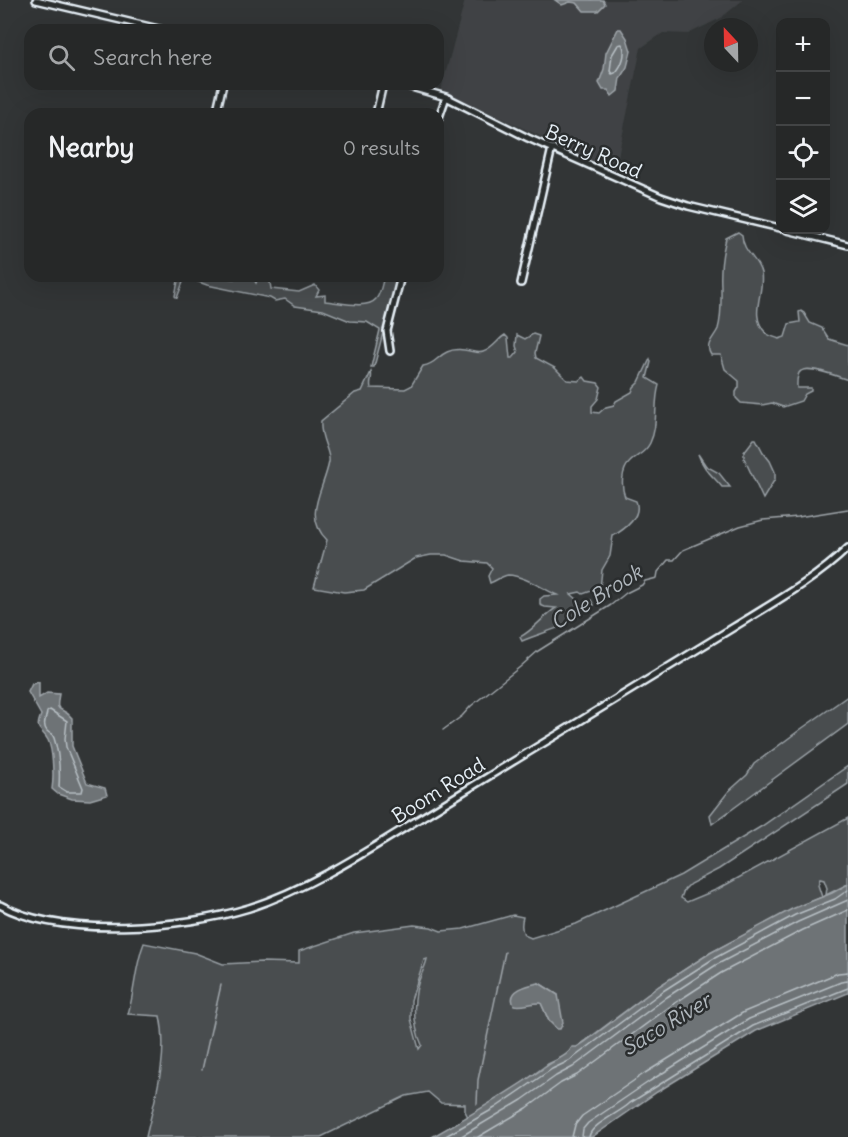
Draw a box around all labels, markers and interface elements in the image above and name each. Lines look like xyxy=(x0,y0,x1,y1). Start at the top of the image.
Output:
north arrow xyxy=(704,18,758,72)
map controls xyxy=(776,18,830,234)
button: + xyxy=(776,18,830,72)
search box xyxy=(24,24,444,90)
icon: search xyxy=(45,41,78,74)
text: Search here xyxy=(93,43,212,71)
button: − xyxy=(776,72,830,126)
street label: Berry Road xyxy=(542,119,646,184)
button: locate xyxy=(776,126,830,180)
text: Nearby xyxy=(48,131,134,164)
text: 0 results xyxy=(343,135,420,160)
button: layers xyxy=(776,180,830,234)
water label: Cole Brook xyxy=(545,558,648,636)
street label: Boom Road xyxy=(387,752,489,828)
water label: Saco River xyxy=(617,986,717,1061)

